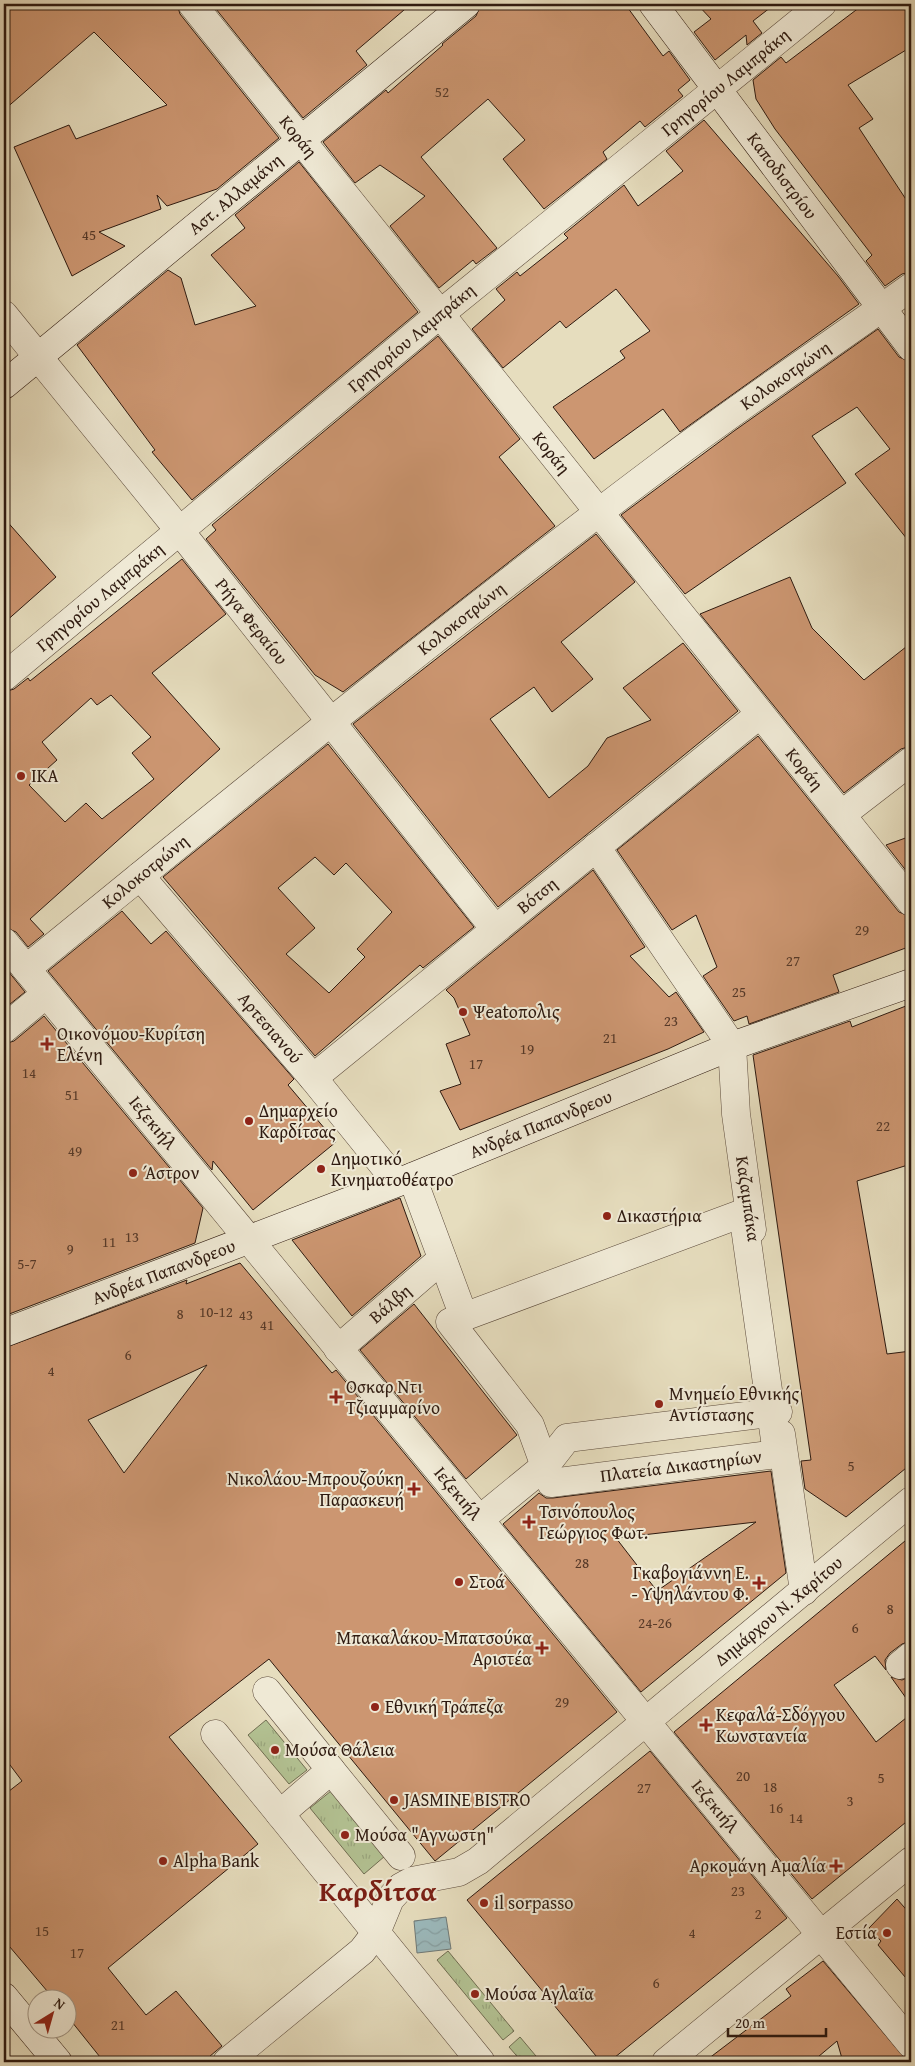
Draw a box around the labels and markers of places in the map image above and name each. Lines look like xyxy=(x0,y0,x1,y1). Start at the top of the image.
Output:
place label: ΙΚΑ xyxy=(31,762,58,789)
marker: ΙΚΑ xyxy=(15,770,27,782)
place label: Ψeatοπολις xyxy=(472,998,560,1025)
marker: Ψeatοπολις xyxy=(457,1006,469,1018)
place label: Οικονόμου-Κυρίτση Ελένη xyxy=(57,1020,205,1068)
marker: Οικονόμου-Κυρίτση Ελένη xyxy=(41,1038,53,1050)
place label: Δημαρχείο Καρδίτσας xyxy=(259,1097,338,1145)
marker: Δημαρχείο Καρδίτσας xyxy=(243,1115,255,1127)
place label: Δημοτικό Κινηματοθέατρο xyxy=(331,1145,454,1193)
place label: Άστρον xyxy=(143,1159,200,1186)
marker: Δημοτικό Κινηματοθέατρο xyxy=(315,1163,327,1175)
marker: Άστρον xyxy=(127,1167,139,1179)
place label: Δικαστήρια xyxy=(617,1202,702,1229)
marker: Δικαστήρια xyxy=(601,1210,613,1222)
place label: Οσκαρ Ντι Τζιαμμαρίνο xyxy=(346,1373,440,1421)
place label: Μνημείο Εθνικής Αντίστασης xyxy=(669,1380,799,1428)
marker: Οσκαρ Ντι Τζιαμμαρίνο xyxy=(330,1391,342,1403)
marker: Μνημείο Εθνικής Αντίστασης xyxy=(653,1398,665,1410)
place label: Νικολάου-Μπρουζούκη Παρασκευή xyxy=(227,1465,404,1513)
marker: Νικολάου-Μπρουζούκη Παρασκευή xyxy=(408,1483,420,1495)
place label: Τσινόπουλος Γεώργιος Φωτ. xyxy=(539,1498,648,1546)
marker: Τσινόπουλος Γεώργιος Φωτ. xyxy=(523,1516,535,1528)
place label: Γκαβογιάννη Ε. - Υψηλάντου Φ. xyxy=(632,1559,749,1607)
place label: Στοά xyxy=(469,1568,505,1595)
marker: Στοά xyxy=(453,1576,465,1588)
marker: Γκαβογιάννη Ε. - Υψηλάντου Φ. xyxy=(753,1577,765,1589)
place label: Μπακαλάκου-Μπατσούκα Αριστέα xyxy=(337,1624,532,1672)
marker: Μπακαλάκου-Μπατσούκα Αριστέα xyxy=(536,1642,548,1654)
place label: Εθνική Τράπεζα xyxy=(385,1693,504,1720)
marker: Εθνική Τράπεζα xyxy=(369,1701,381,1713)
place label: Κεφαλά-Σδόγγου Κωνσταντία xyxy=(716,1701,845,1749)
marker: Κεφαλά-Σδόγγου Κωνσταντία xyxy=(700,1719,712,1731)
place label: Μούσα Θάλεια xyxy=(285,1736,395,1763)
marker: Μούσα Θάλεια xyxy=(269,1744,281,1756)
place label: JASMINE BISTRO xyxy=(402,1786,530,1813)
marker: JASMINE BISTRO xyxy=(388,1794,400,1806)
place label: Μούσα "Αγνωστη" xyxy=(355,1821,494,1848)
marker: Μούσα "Αγνωστη" xyxy=(339,1829,351,1841)
place label: Alpha Bank xyxy=(173,1847,260,1874)
place label: Αρκομάνη Αμαλία xyxy=(689,1852,826,1879)
marker: Alpha Bank xyxy=(157,1855,169,1867)
marker: Αρκομάνη Αμαλία xyxy=(830,1860,842,1872)
place label: il sorpasso xyxy=(494,1889,574,1916)
marker: il sorpasso xyxy=(478,1897,490,1909)
place label: Εστία xyxy=(836,1919,877,1946)
marker: Εστία xyxy=(881,1927,893,1939)
place label: Μούσα Αγλαϊα xyxy=(485,1980,594,2007)
marker: Μούσα Αγλαϊα xyxy=(469,1988,481,2000)

